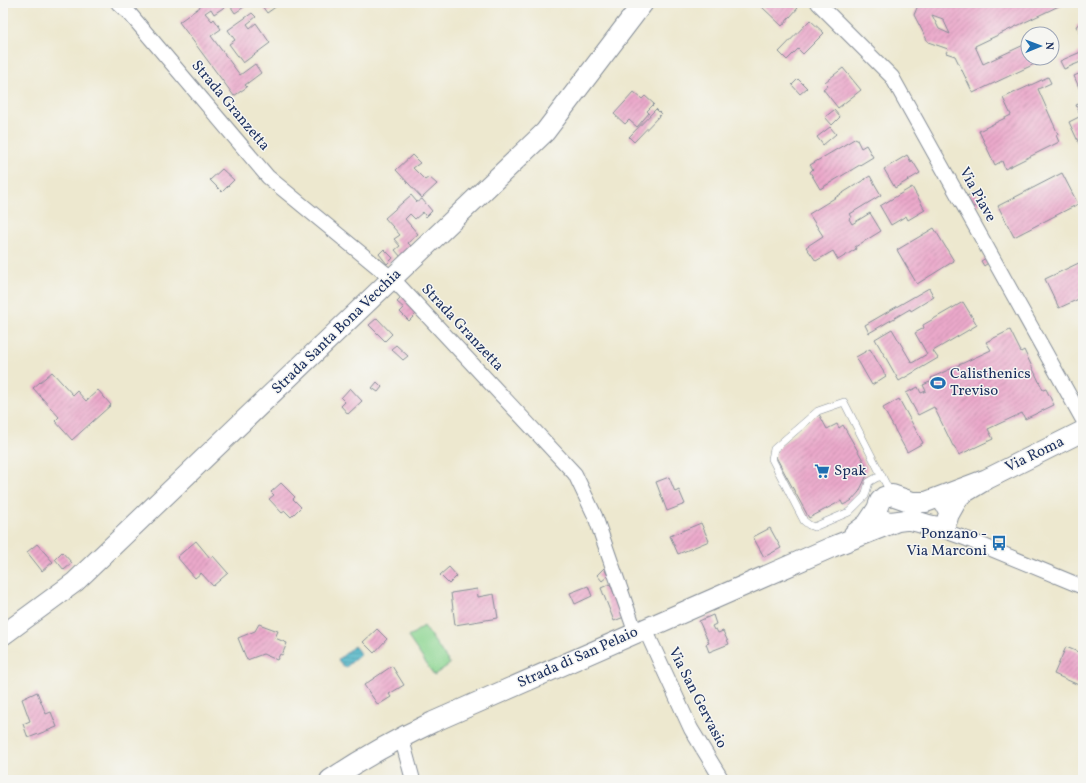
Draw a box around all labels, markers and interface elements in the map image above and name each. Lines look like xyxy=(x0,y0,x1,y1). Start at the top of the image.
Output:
north arrow xyxy=(1020,26,1060,66)
text: N xyxy=(1041,42,1056,50)
street label: Strada Granzetta xyxy=(186,56,274,156)
street label: Via Piave xyxy=(953,164,1001,226)
street label: Strada Santa Bona Vecchia xyxy=(268,264,406,400)
street label: Strada Granzetta xyxy=(416,280,508,376)
place label: Calisthenics Treviso xyxy=(950,364,1031,402)
sports icon: Calisthenics Treviso xyxy=(929,374,947,392)
street label: Via Roma xyxy=(1002,432,1068,478)
place label: Spak xyxy=(834,461,867,482)
supermarket icon: Spak xyxy=(813,462,831,480)
place label: Ponzano - Via Marconi xyxy=(907,524,987,562)
bus stop icon: Ponzano - Via Marconi xyxy=(990,534,1008,552)
street label: Strada di San Pelaio xyxy=(514,622,642,694)
street label: Via San Gervasio xyxy=(662,644,732,752)

